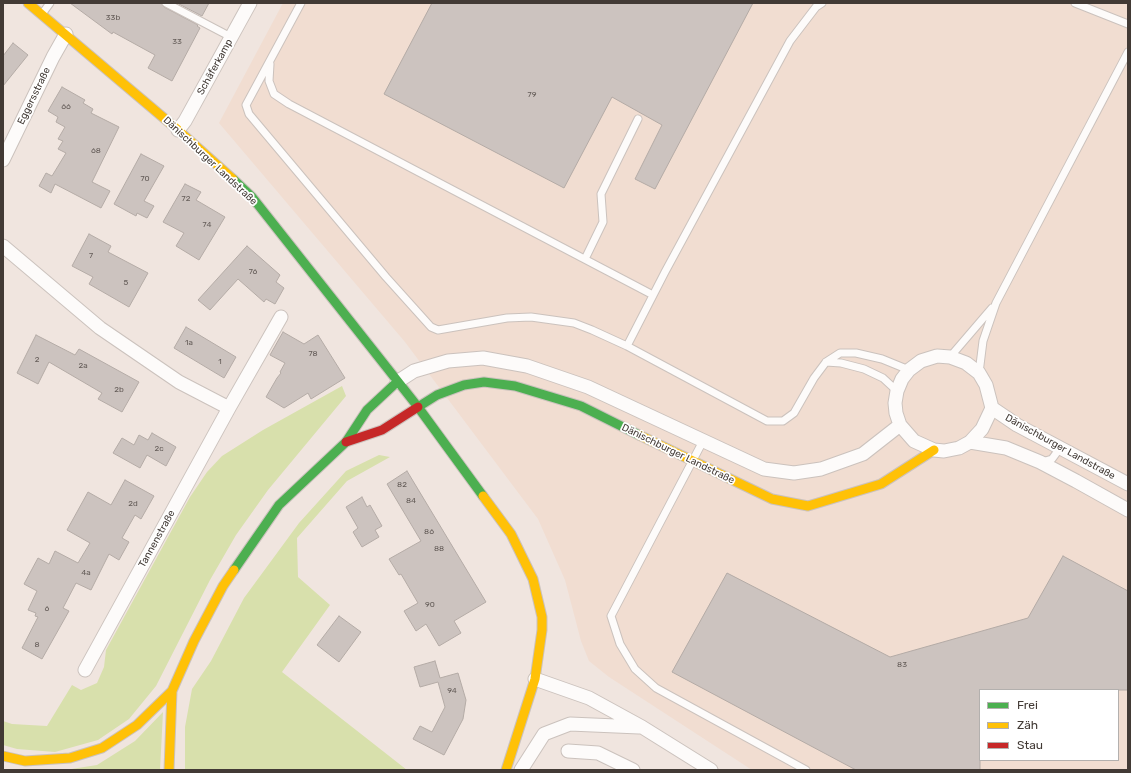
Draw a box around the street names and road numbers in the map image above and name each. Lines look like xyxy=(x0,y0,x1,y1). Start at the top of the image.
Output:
street label: Schäferkamp xyxy=(195,37,235,97)
street label: Eggersstraße xyxy=(15,65,53,127)
street label: Dänischburger Landstraße xyxy=(161,114,259,208)
street label: Dänischburger Landstraße xyxy=(1003,412,1117,482)
street label: Dänischburger Landstraße xyxy=(620,421,736,487)
street label: Tannenstraße xyxy=(136,508,178,570)

